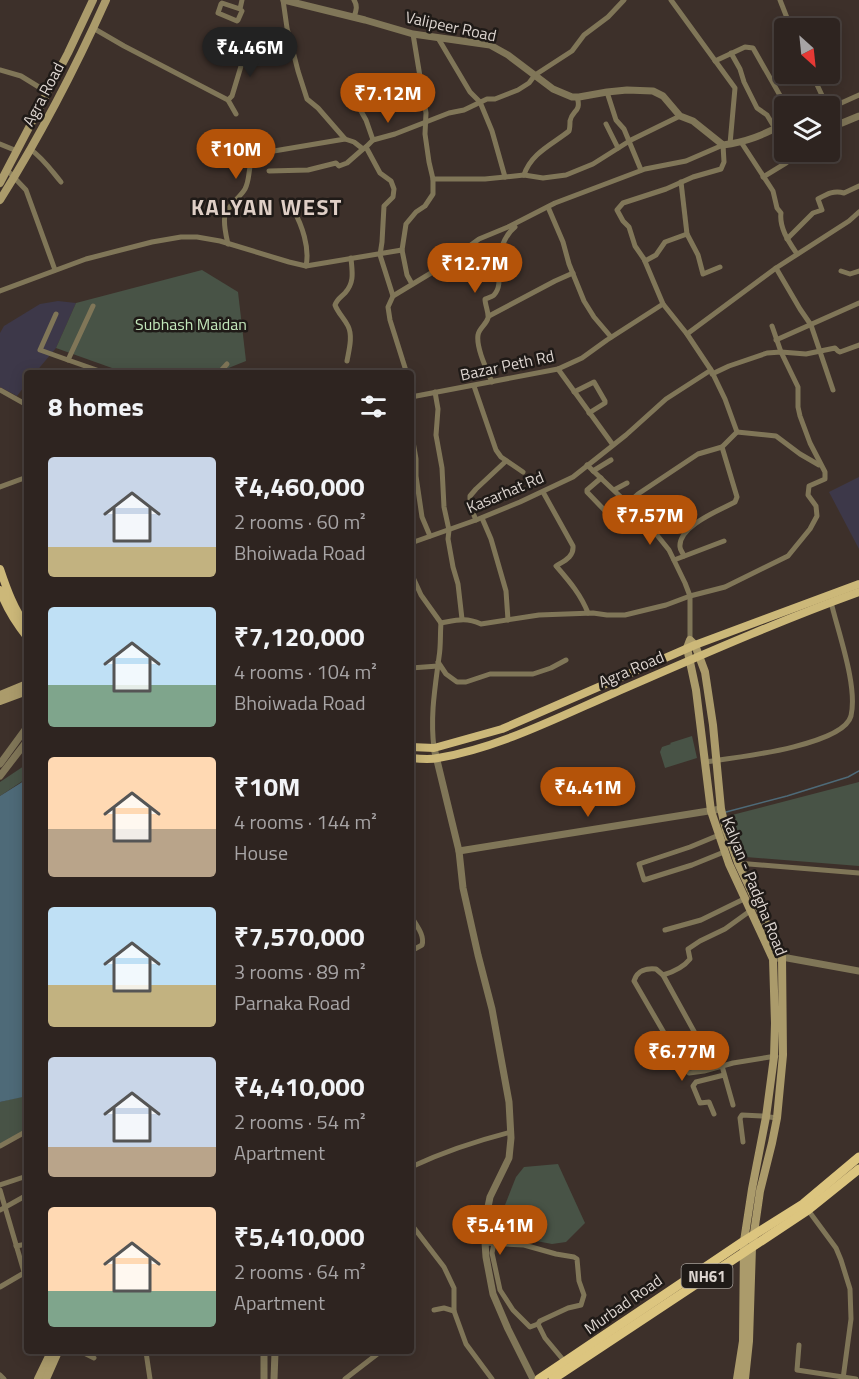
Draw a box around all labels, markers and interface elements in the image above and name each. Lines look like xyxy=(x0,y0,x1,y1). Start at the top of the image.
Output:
street label: Valipeer Road xyxy=(403,5,499,47)
north arrow xyxy=(774,18,840,84)
map controls xyxy=(774,18,840,162)
pin: ₹4.46M xyxy=(201,27,299,78)
text: ₹4.46M xyxy=(216,31,284,62)
street label: Agra Road xyxy=(16,58,70,130)
pin: ₹7.12M xyxy=(339,73,437,124)
text: ₹7.12M xyxy=(354,77,422,108)
button: layers xyxy=(774,96,840,162)
pin: ₹10M xyxy=(200,129,272,180)
text: ₹10M xyxy=(211,133,262,164)
district label: KALYAN WEST xyxy=(191,190,343,224)
pin: ₹12.7M xyxy=(426,243,524,294)
text: ₹12.7M xyxy=(441,247,509,278)
park label: Subhash Maidan xyxy=(135,312,247,336)
street label: Bazar Peth Rd xyxy=(458,343,556,387)
text: 8 homes xyxy=(48,387,144,426)
icon: filters xyxy=(357,390,390,423)
street label: Kasarhat Rd xyxy=(463,465,547,519)
text: ₹4,460,000 xyxy=(234,467,364,506)
icon: home xyxy=(96,481,168,553)
pin: ₹7.57M xyxy=(601,495,699,546)
text: ₹7.57M xyxy=(616,499,684,530)
text: 2 rooms · 60 m² xyxy=(234,506,366,537)
text: Bhoiwada Road xyxy=(234,537,365,568)
text: ₹7,120,000 xyxy=(234,617,364,656)
icon: home xyxy=(96,631,168,703)
street label: Agra Road xyxy=(594,644,668,694)
text: 4 rooms · 104 m² xyxy=(234,656,377,687)
text: Bhoiwada Road xyxy=(234,687,365,718)
text: ₹10M xyxy=(234,767,300,806)
pin: ₹4.41M xyxy=(539,767,637,818)
text: ₹4.41M xyxy=(554,771,622,802)
icon: home xyxy=(96,781,168,853)
text: 4 rooms · 144 m² xyxy=(234,806,377,837)
street label: Kalyan - Padgha Road xyxy=(716,813,794,959)
text: House xyxy=(234,837,288,868)
text: ₹7,570,000 xyxy=(234,917,364,956)
icon: home xyxy=(96,931,168,1003)
text: 3 rooms · 89 m² xyxy=(234,956,366,987)
text: Parnaka Road xyxy=(234,987,351,1018)
pin: ₹6.77M xyxy=(633,1031,731,1082)
text: ₹6.77M xyxy=(648,1035,716,1066)
text: ₹4,410,000 xyxy=(234,1067,364,1106)
icon: home xyxy=(96,1081,168,1153)
text: 2 rooms · 54 m² xyxy=(234,1106,366,1137)
text: Apartment xyxy=(234,1137,325,1168)
pin: ₹5.41M xyxy=(451,1205,549,1256)
text: ₹5.41M xyxy=(466,1209,534,1240)
text: ₹5,410,000 xyxy=(234,1217,364,1256)
icon: home xyxy=(96,1231,168,1303)
text: 2 rooms · 64 m² xyxy=(234,1256,366,1287)
road number: NH61 xyxy=(682,1264,732,1288)
street label: Murbad Road xyxy=(579,1268,667,1340)
text: Apartment xyxy=(234,1287,325,1318)

